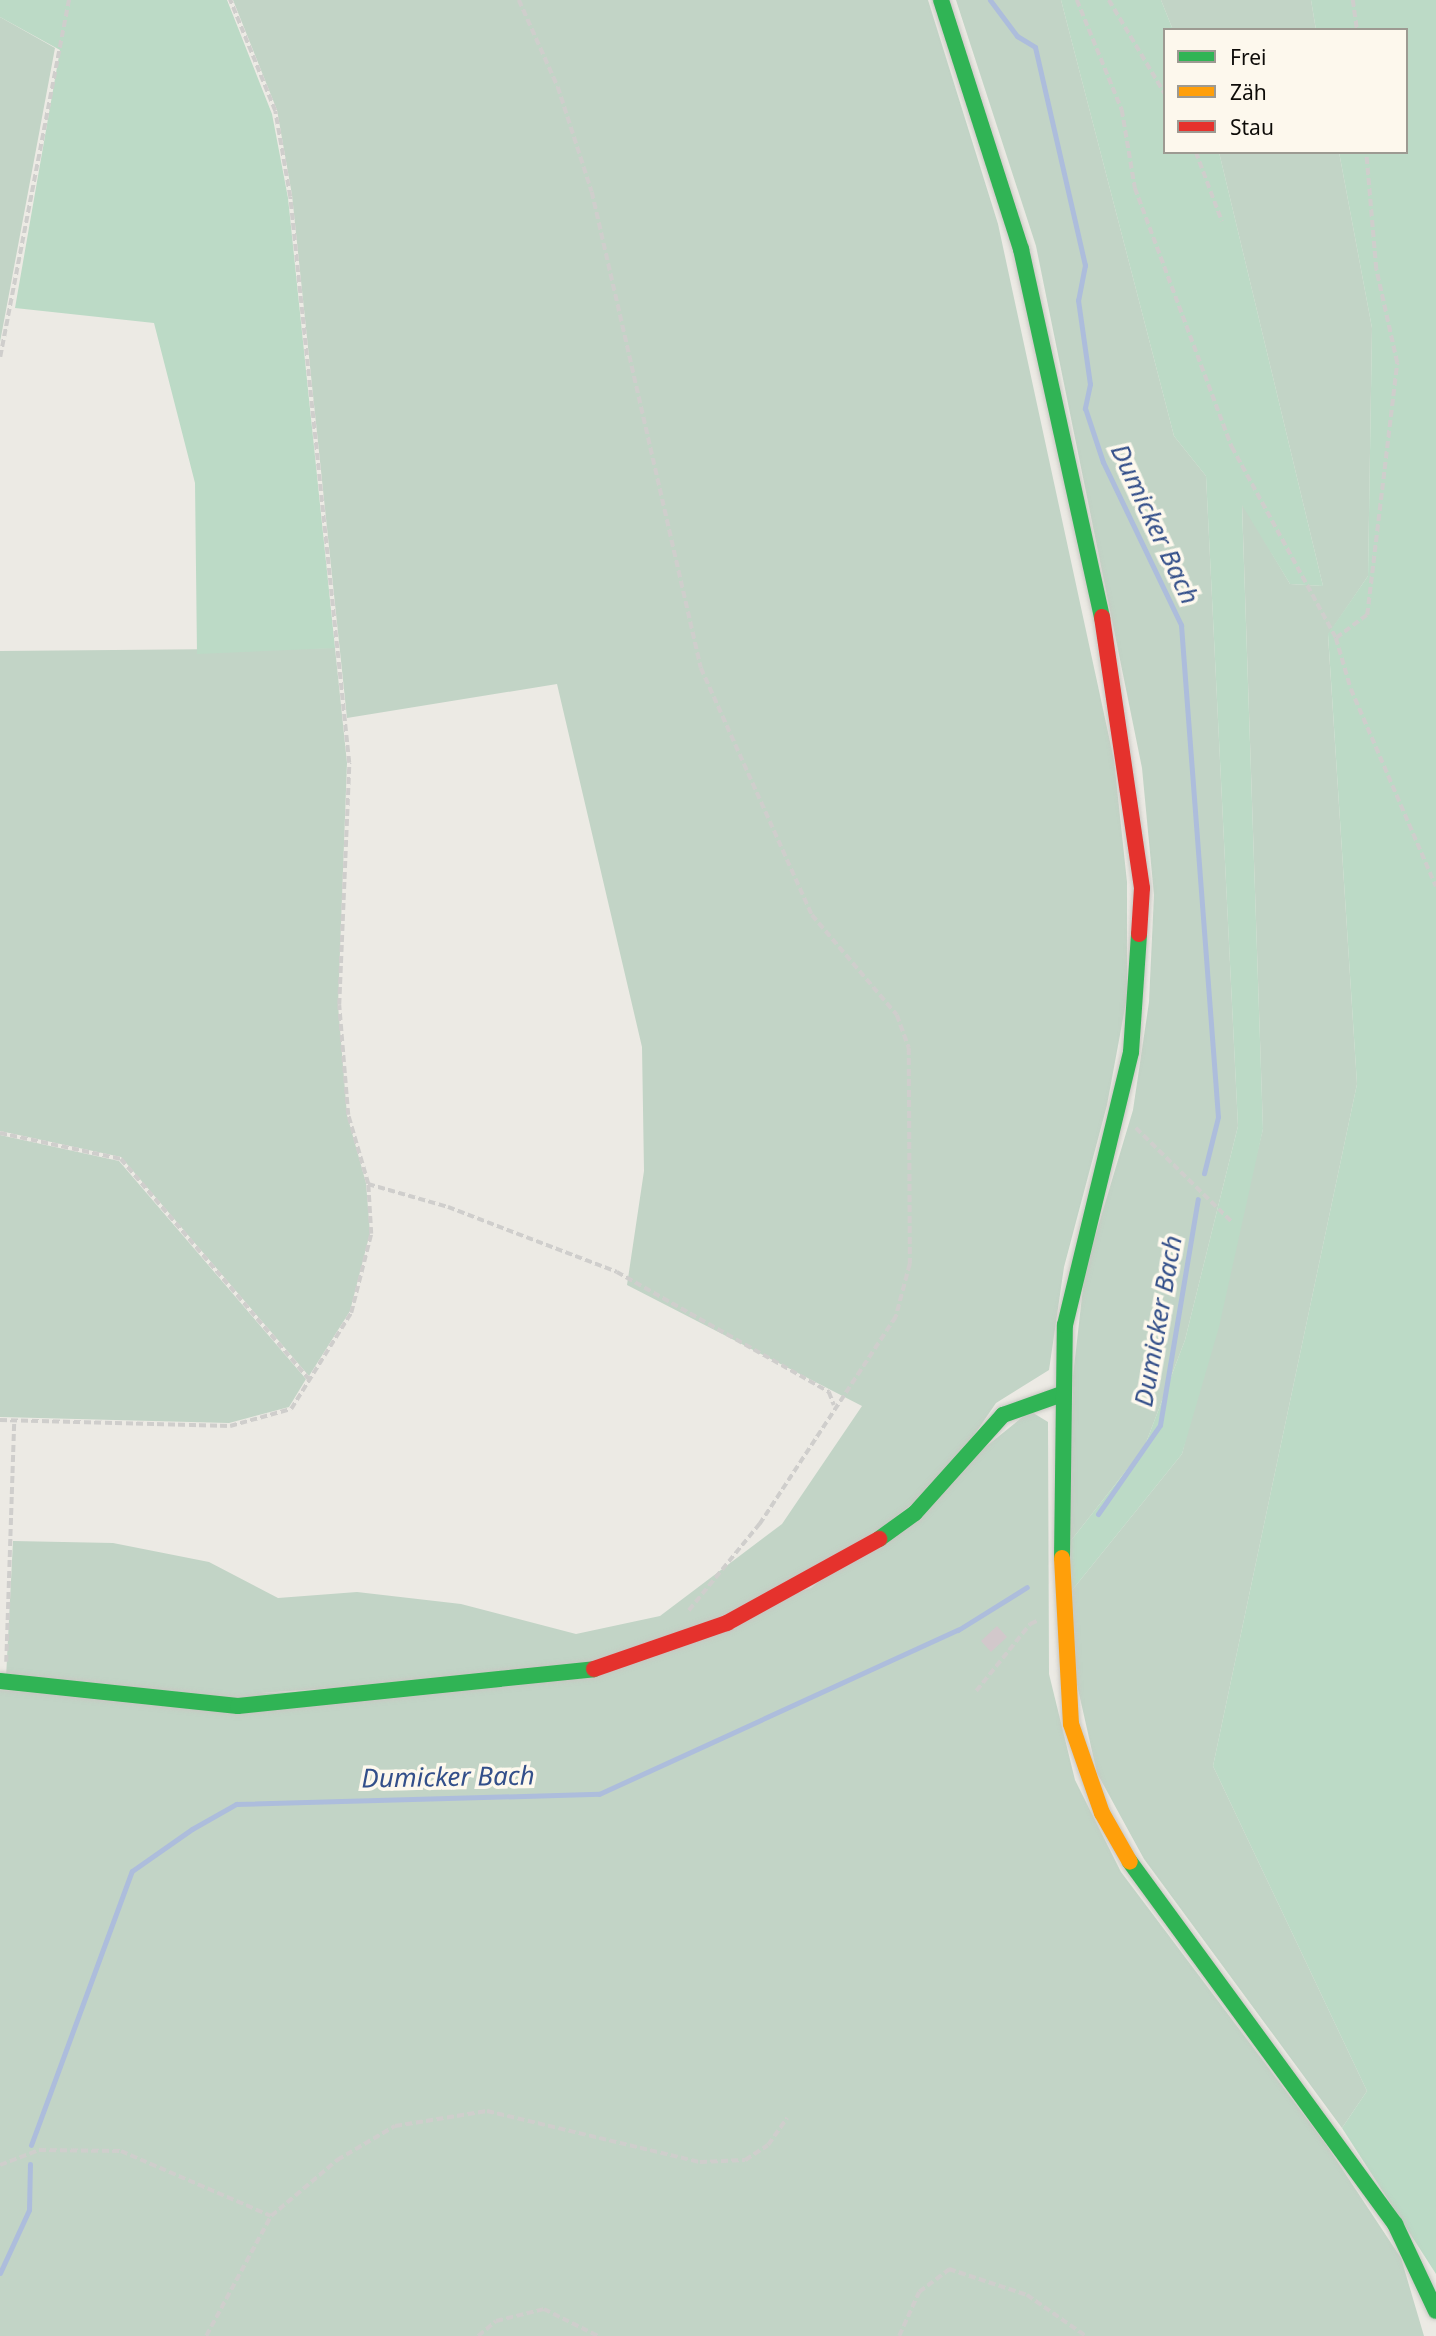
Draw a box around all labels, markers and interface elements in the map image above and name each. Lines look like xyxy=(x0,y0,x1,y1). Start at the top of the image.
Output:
legend xyxy=(1163,28,1408,154)
text: Frei xyxy=(1230,43,1266,71)
text: Zäh xyxy=(1230,78,1267,106)
text: Stau xyxy=(1230,113,1274,141)
water label: Dumicker Bach xyxy=(1104,439,1206,609)
water label: Dumicker Bach xyxy=(1128,1233,1188,1409)
water label: Dumicker Bach xyxy=(361,1760,535,1794)

